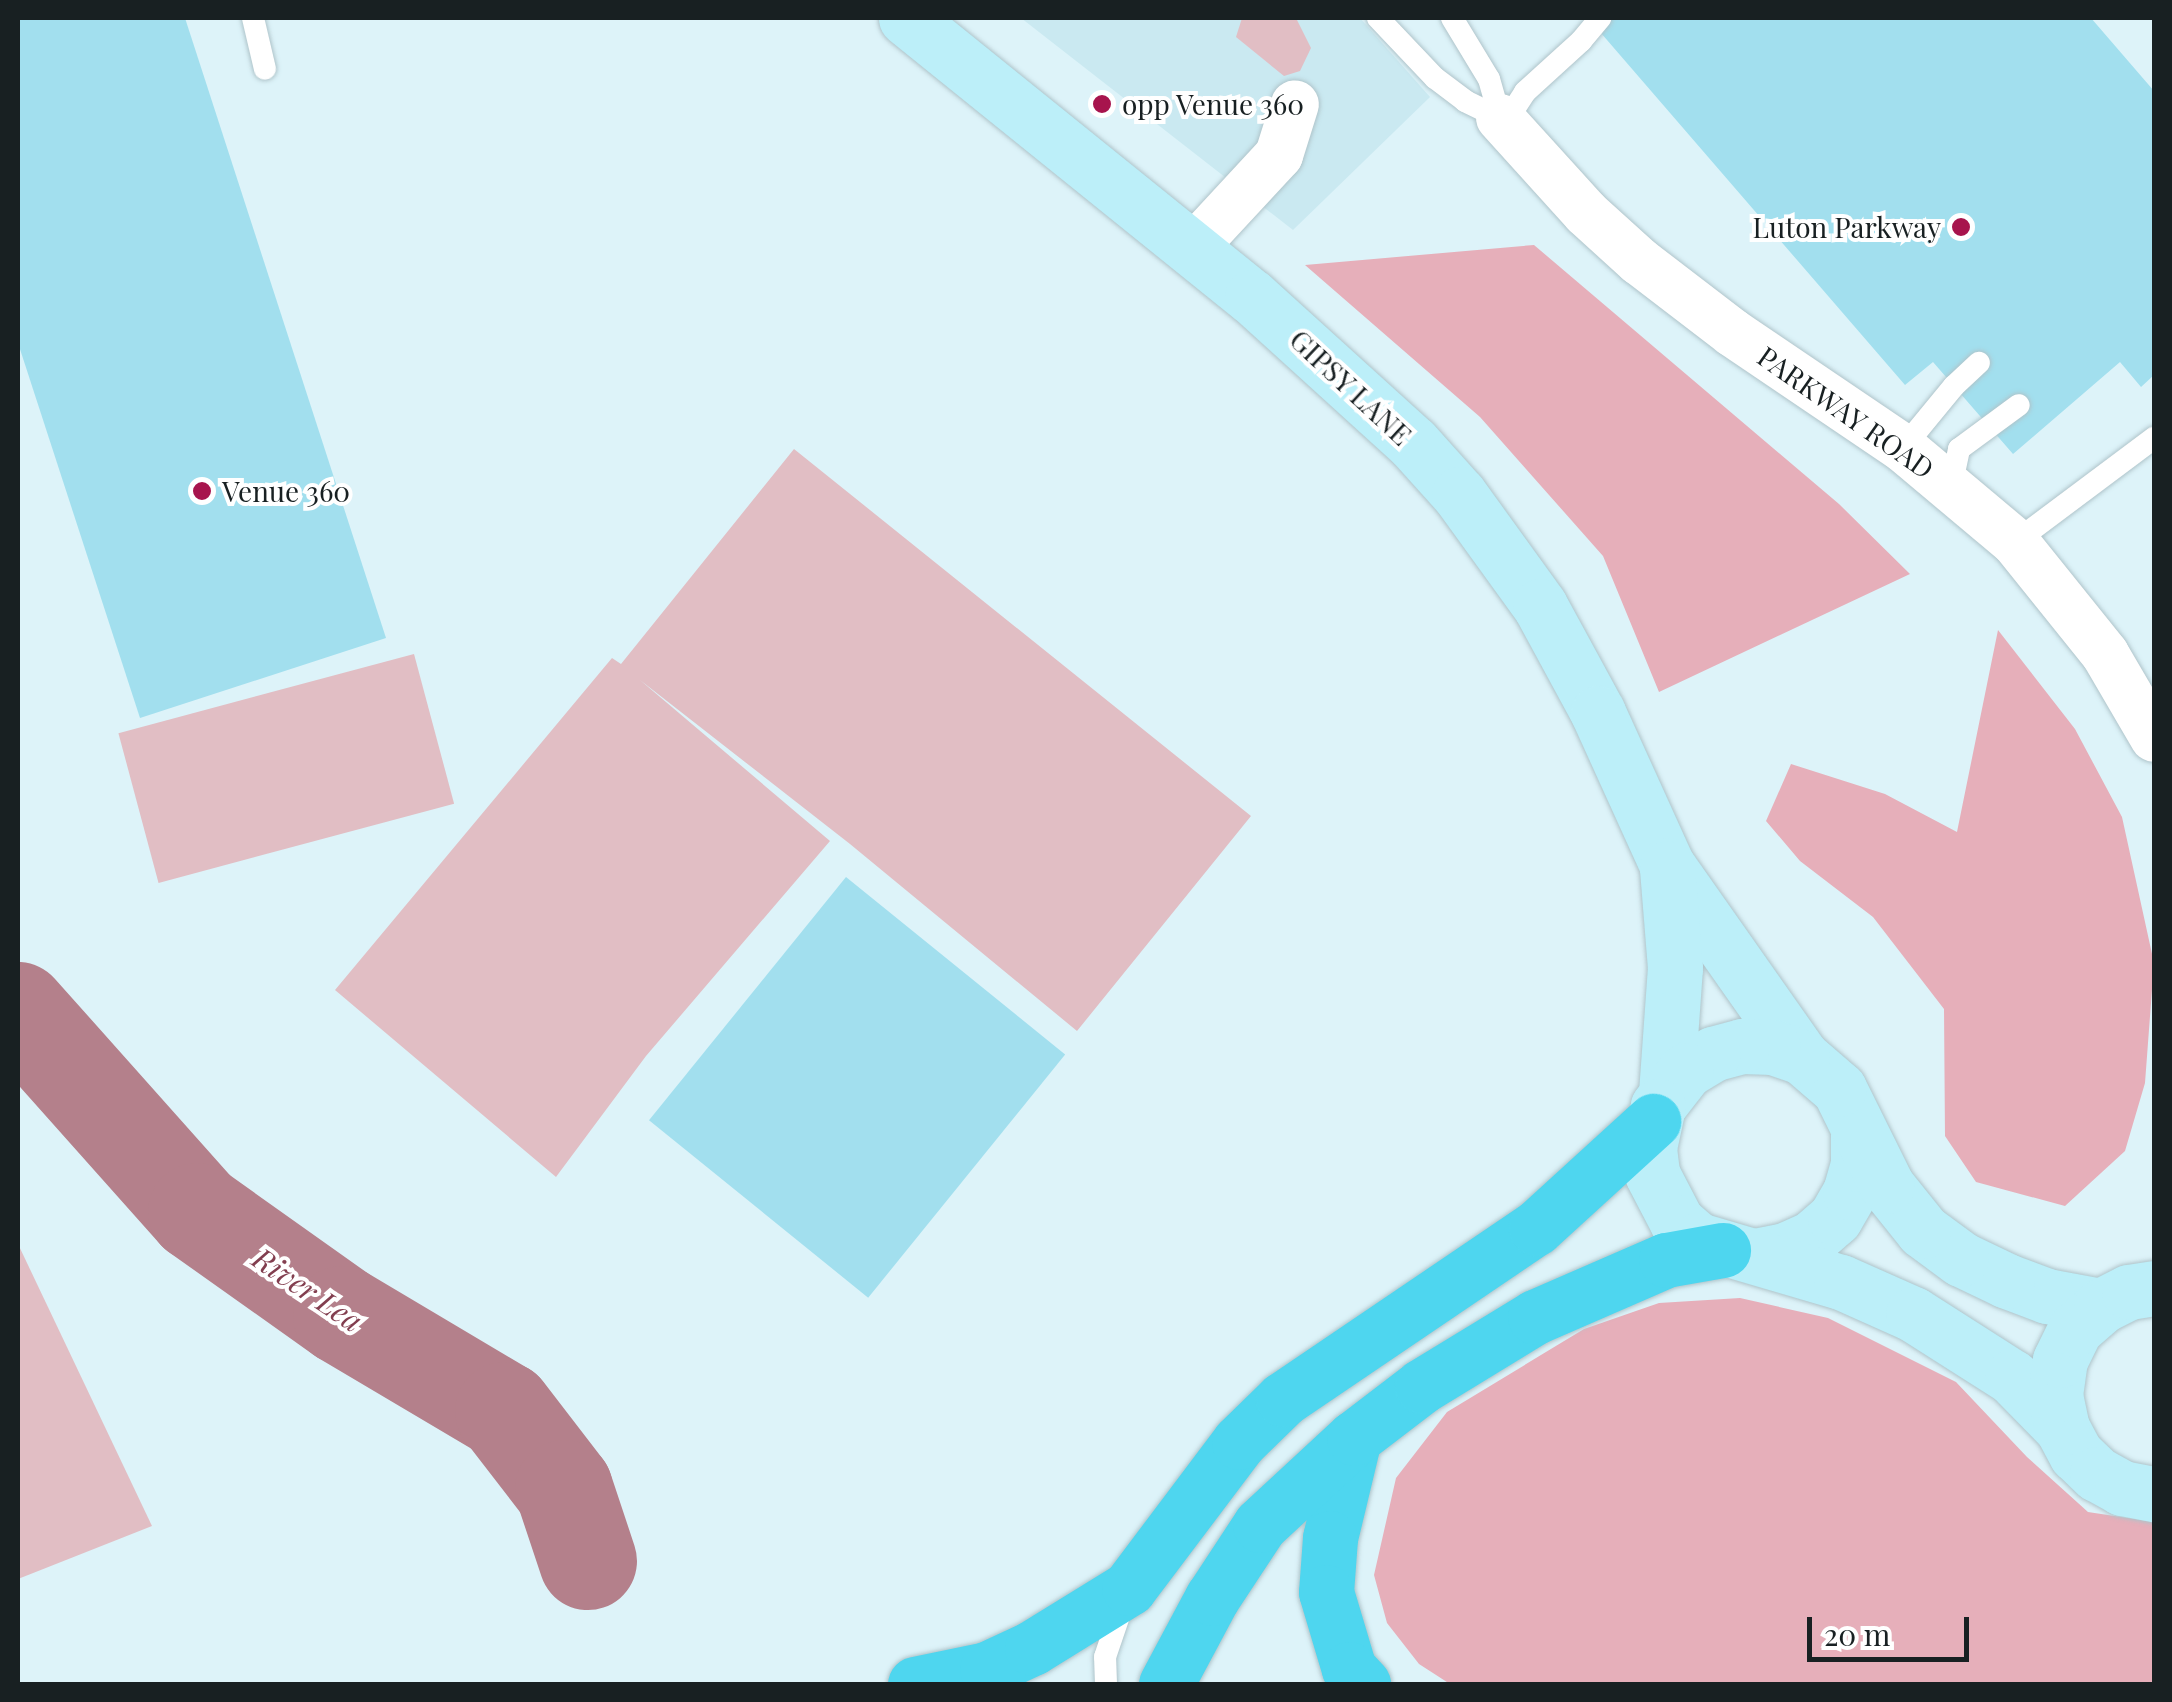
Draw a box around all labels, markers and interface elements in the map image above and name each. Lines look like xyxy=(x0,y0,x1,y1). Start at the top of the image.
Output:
place label: opp Venue 360 xyxy=(1122,87,1305,121)
marker: opp Venue 360 xyxy=(1091,93,1113,115)
place label: Luton Parkway xyxy=(1753,210,1941,244)
marker: Luton Parkway xyxy=(1950,216,1972,238)
street label: GIPSY LANE xyxy=(1283,322,1419,452)
street label: PARKWAY ROAD xyxy=(1751,339,1941,485)
place label: Venue 360 xyxy=(222,474,350,508)
marker: Venue 360 xyxy=(191,480,213,502)
water label: River Lea xyxy=(246,1239,370,1339)
scale bar xyxy=(1812,1597,1974,1659)
text: 20 m xyxy=(1824,1614,1890,1654)

